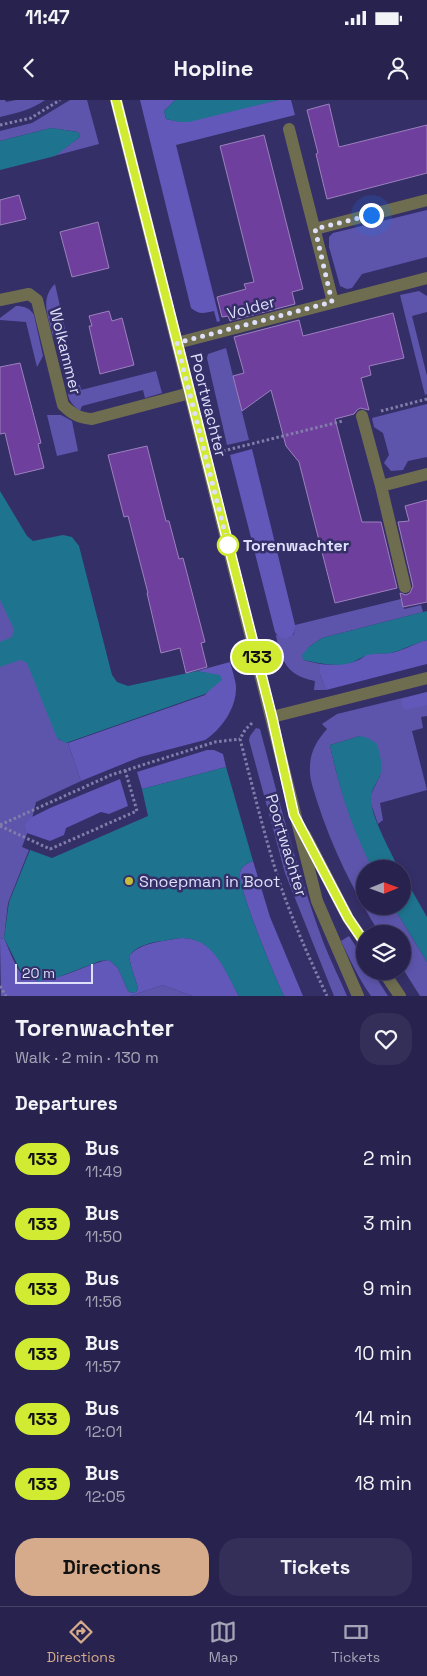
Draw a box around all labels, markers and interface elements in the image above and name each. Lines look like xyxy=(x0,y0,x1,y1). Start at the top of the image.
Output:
text: 11:47 xyxy=(25,5,70,30)
icon: back xyxy=(15,54,43,82)
text: Hopline xyxy=(174,54,253,82)
icon: person xyxy=(384,54,412,82)
your location xyxy=(359,203,384,228)
street label: Volder xyxy=(225,291,277,324)
street label: Wolkammer xyxy=(45,306,86,396)
street label: Poortwachter xyxy=(186,351,232,459)
marker: Torenwachter xyxy=(217,534,239,556)
place label: Torenwachter xyxy=(243,535,349,556)
line badge: 133 xyxy=(228,641,286,673)
text: 133 xyxy=(242,645,272,668)
street label: Poortwachter xyxy=(261,791,312,899)
north arrow xyxy=(356,860,411,915)
map controls xyxy=(356,860,411,980)
place label: Snoepman in Boot xyxy=(139,871,280,892)
marker: Snoepman in Boot xyxy=(123,875,135,887)
button: layers xyxy=(356,925,411,980)
scale bar xyxy=(15,961,92,984)
text: 20 m xyxy=(22,964,55,982)
text: Torenwachter xyxy=(15,1012,174,1043)
button: heart xyxy=(360,1013,412,1065)
text: Walk · 2 min · 130 m xyxy=(15,1047,159,1068)
text: Departures xyxy=(15,1091,118,1116)
text: Bus xyxy=(85,1136,119,1161)
text: 2 min xyxy=(363,1146,412,1171)
text: 133 xyxy=(27,1147,58,1170)
text: 11:49 xyxy=(85,1161,122,1182)
text: Bus xyxy=(85,1201,119,1226)
text: 3 min xyxy=(363,1211,412,1236)
text: 133 xyxy=(27,1212,58,1235)
text: 11:50 xyxy=(85,1226,122,1247)
text: Bus xyxy=(85,1266,119,1291)
text: 9 min xyxy=(363,1276,412,1301)
text: 133 xyxy=(27,1277,58,1300)
text: 11:56 xyxy=(85,1291,122,1312)
text: Bus xyxy=(85,1331,119,1356)
text: 10 min xyxy=(354,1341,412,1366)
text: 133 xyxy=(27,1342,58,1365)
text: 11:57 xyxy=(85,1356,121,1377)
text: Bus xyxy=(85,1396,119,1421)
text: 14 min xyxy=(355,1406,412,1431)
text: 133 xyxy=(27,1407,58,1430)
text: 12:01 xyxy=(85,1421,122,1442)
text: Bus xyxy=(85,1461,119,1486)
text: 18 min xyxy=(355,1471,412,1496)
text: 133 xyxy=(27,1472,58,1495)
text: 12:05 xyxy=(85,1486,125,1507)
button: Directions xyxy=(15,1538,209,1596)
button: Tickets xyxy=(219,1538,412,1596)
tab: Directions xyxy=(47,1618,115,1666)
tab: Map xyxy=(209,1618,238,1666)
tab: Tickets xyxy=(331,1618,380,1666)

